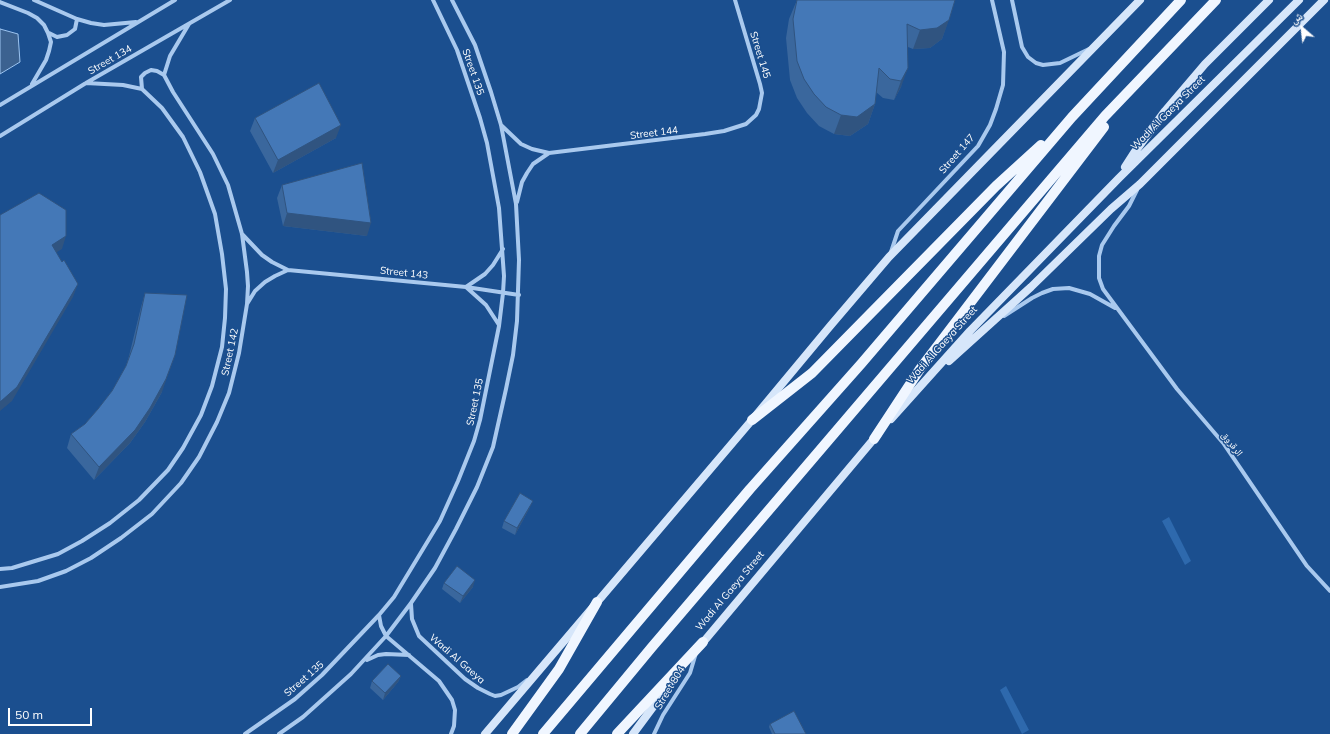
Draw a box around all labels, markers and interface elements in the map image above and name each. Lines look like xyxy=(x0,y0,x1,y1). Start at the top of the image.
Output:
north arrow xyxy=(1282,8,1322,48)
text: ش xyxy=(1288,8,1305,26)
street label: Street 145 xyxy=(747,30,773,80)
street label: Street 134 xyxy=(86,43,134,77)
street label: Street 135 xyxy=(459,47,487,97)
street label: Wadi Al Gaeya Street xyxy=(1128,73,1208,153)
street label: Street 144 xyxy=(629,124,679,142)
street label: Street 147 xyxy=(937,132,977,176)
street label: Street 143 xyxy=(379,265,429,281)
street label: Wadi Al Gaeya Street xyxy=(904,304,980,386)
street label: Street 142 xyxy=(219,327,241,377)
street label: Street 135 xyxy=(464,377,486,427)
street label: الرقروق xyxy=(1219,429,1245,459)
street label: Wadi Al Gaeya Street xyxy=(693,549,767,633)
street label: Wadi Al Gaeya xyxy=(427,632,487,686)
street label: Street 135 xyxy=(282,659,326,699)
street label: Street 804 xyxy=(652,664,688,712)
scale bar xyxy=(10,700,94,726)
text: 50 m xyxy=(15,707,43,722)

